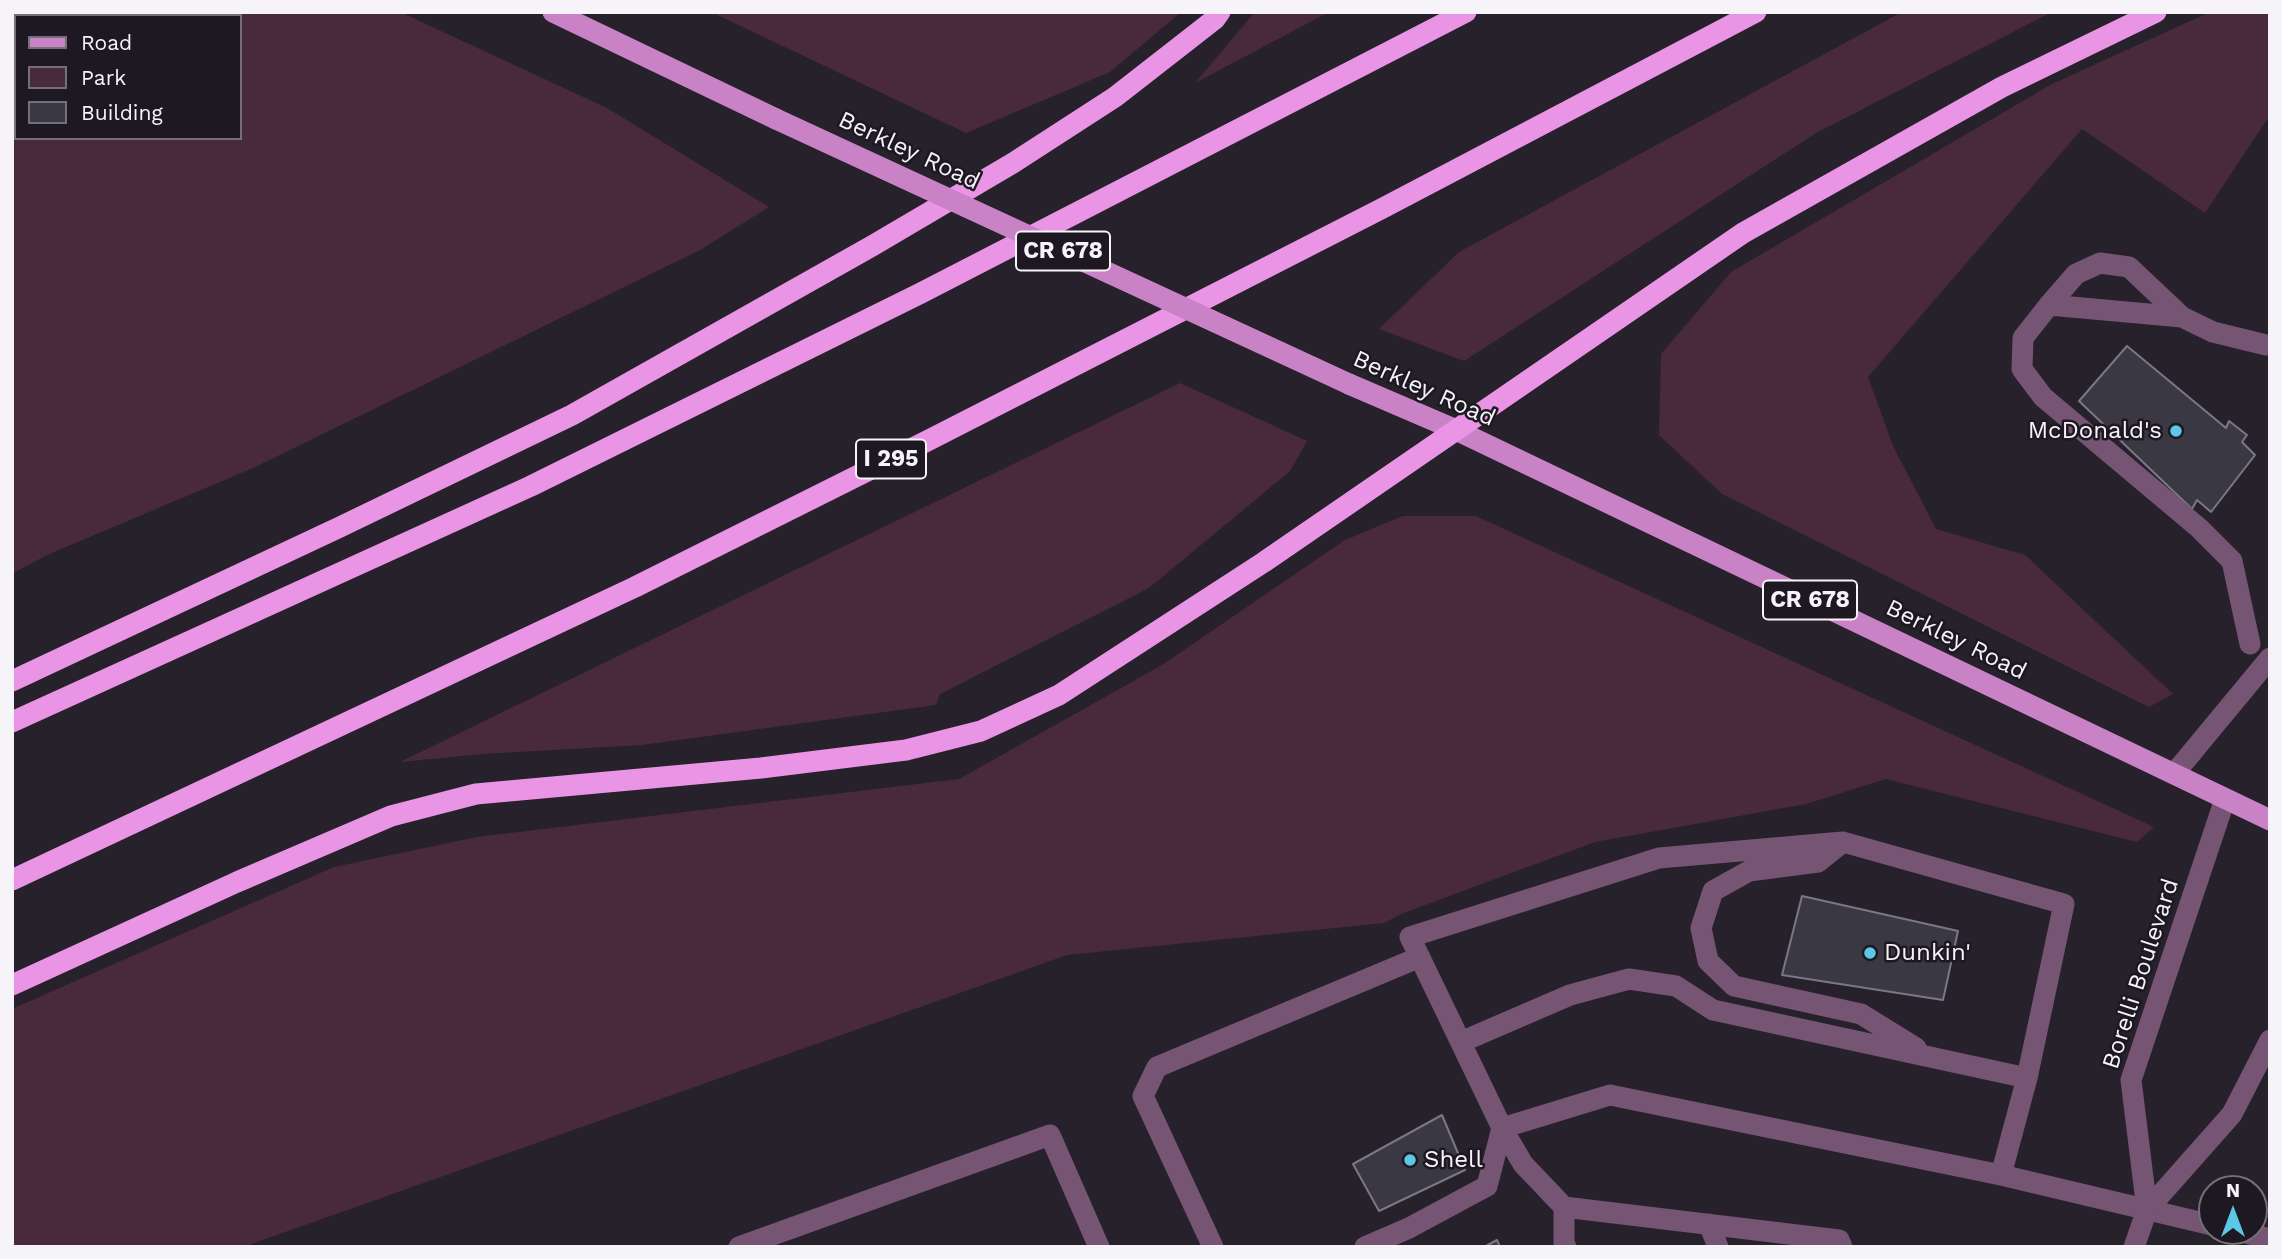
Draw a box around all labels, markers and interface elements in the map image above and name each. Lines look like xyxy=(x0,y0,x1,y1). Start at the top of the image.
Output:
legend xyxy=(14,14,242,140)
text: Road xyxy=(81,30,132,55)
text: Park xyxy=(81,65,126,90)
text: Building xyxy=(81,100,163,125)
street label: Berkley Road xyxy=(834,106,984,196)
road number: CR 678 xyxy=(1016,232,1110,270)
street label: Berkley Road xyxy=(1348,345,1500,433)
place label: McDonald's xyxy=(2028,417,2162,445)
marker: McDonald's xyxy=(2168,423,2184,439)
road number: I 295 xyxy=(856,440,926,478)
road number: CR 678 xyxy=(1763,580,1857,620)
street label: Berkley Road xyxy=(1881,594,2031,686)
street label: Borelli Boulevard xyxy=(2097,875,2185,1073)
place label: Dunkin' xyxy=(1884,939,1971,967)
marker: Dunkin' xyxy=(1862,945,1878,961)
place label: Shell xyxy=(1424,1146,1483,1174)
marker: Shell xyxy=(1402,1152,1418,1168)
north arrow xyxy=(2198,1175,2268,1245)
text: N xyxy=(2226,1179,2240,1202)

